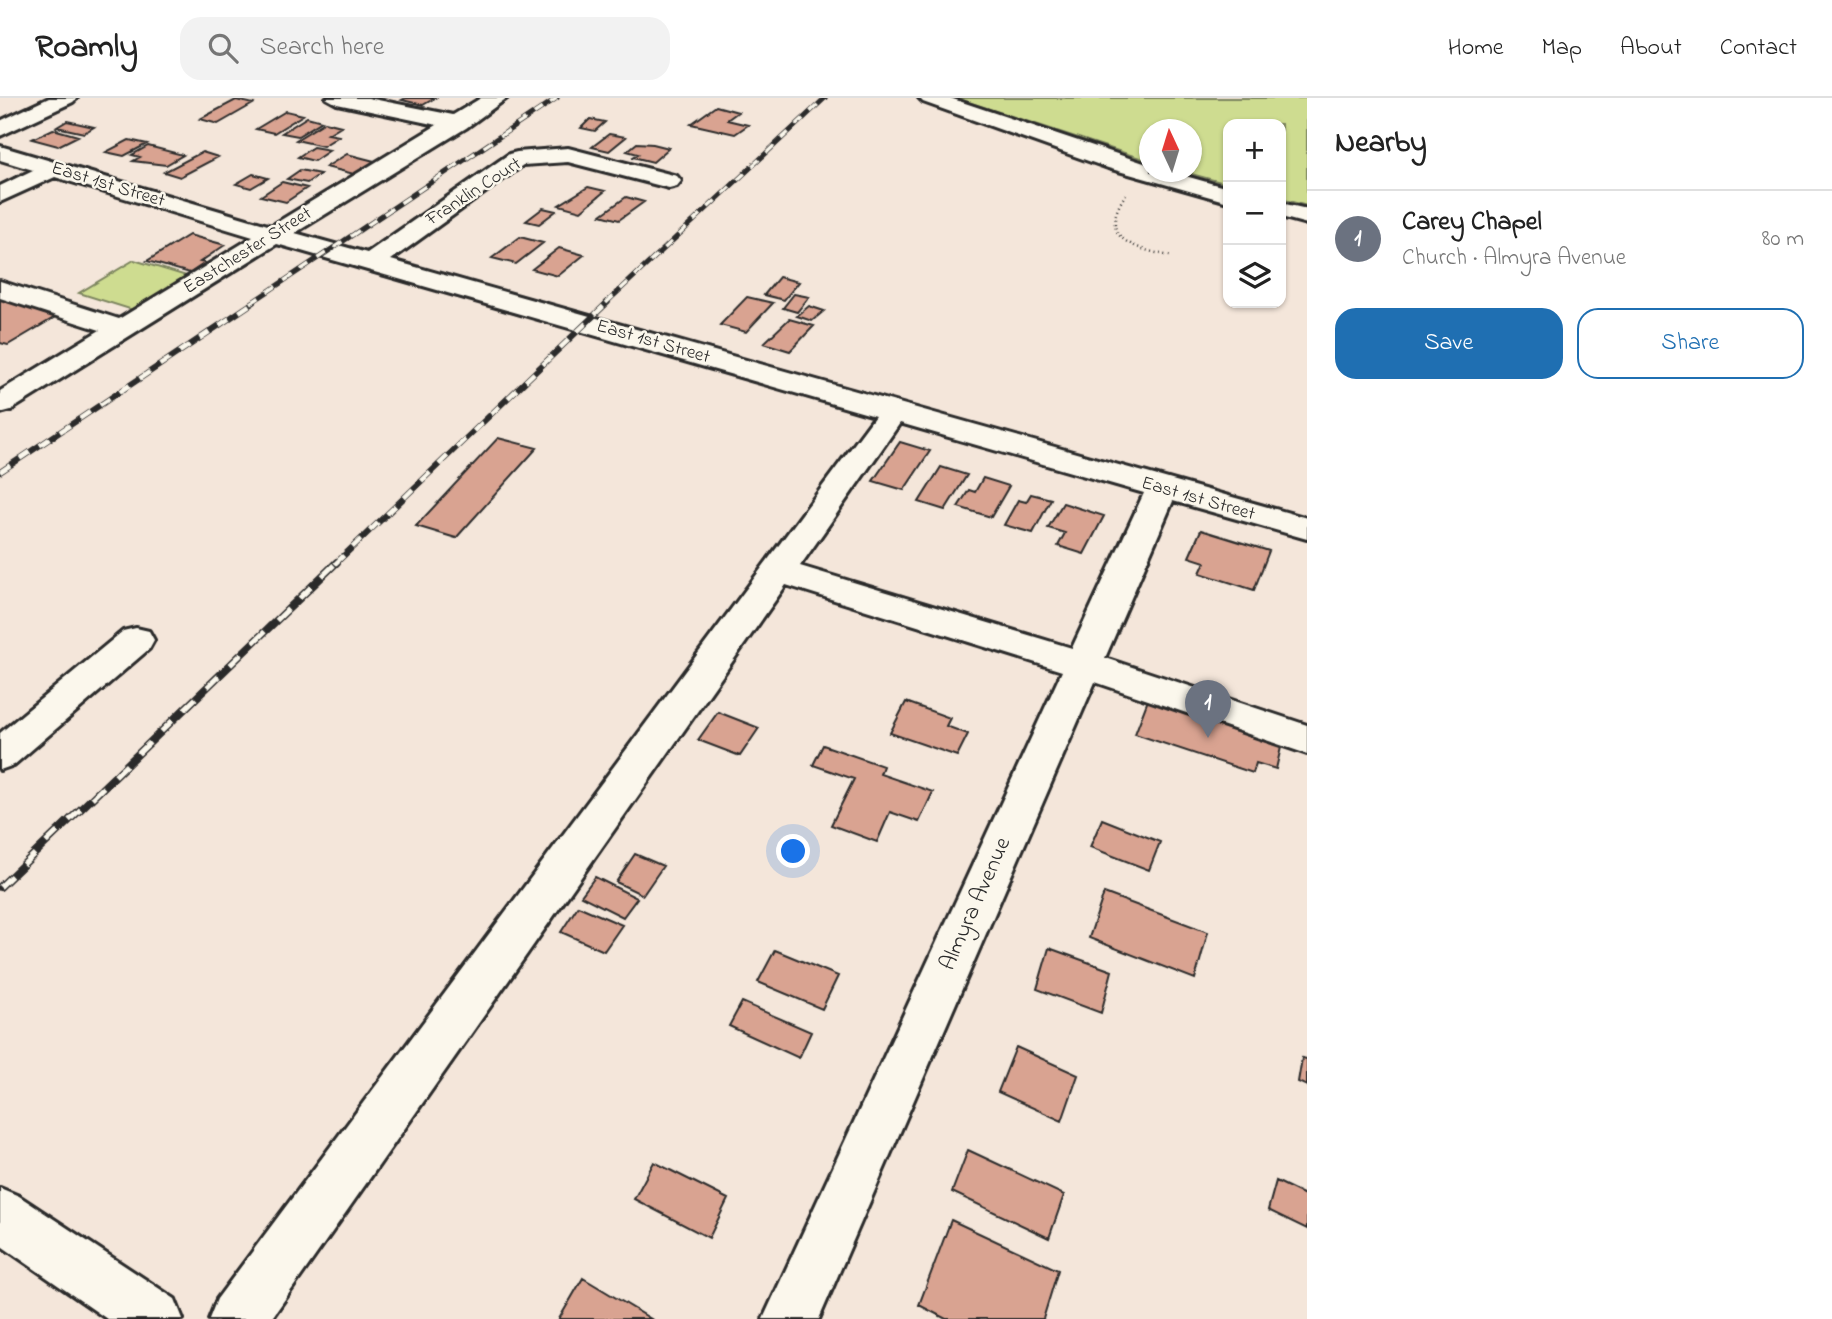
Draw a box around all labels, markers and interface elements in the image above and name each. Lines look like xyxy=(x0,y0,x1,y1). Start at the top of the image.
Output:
search box xyxy=(180,17,670,80)
text: Roamly xyxy=(35,24,138,72)
icon: search xyxy=(204,29,242,67)
text: Search here xyxy=(260,29,384,67)
text: Home xyxy=(1448,31,1504,66)
text: Map xyxy=(1542,31,1582,66)
text: About xyxy=(1620,31,1682,66)
text: Contact xyxy=(1720,31,1797,66)
north arrow xyxy=(1139,119,1202,182)
map controls xyxy=(1223,119,1286,308)
button: + xyxy=(1223,119,1286,182)
text: Nearby xyxy=(1335,122,1427,166)
street label: Franklin Court xyxy=(420,151,527,233)
street label: East 1st Street xyxy=(48,155,169,215)
button: − xyxy=(1223,182,1286,245)
street label: Eastchester Street xyxy=(179,200,318,301)
text: Carey Chapel xyxy=(1402,204,1542,242)
text: 1 xyxy=(1354,223,1362,256)
text: 80 m xyxy=(1762,223,1804,256)
text: Church · Almyra Avenue xyxy=(1402,242,1626,275)
button: layers xyxy=(1223,245,1286,308)
button: Save xyxy=(1335,308,1563,379)
button: Share xyxy=(1577,308,1804,379)
street label: East 1st Street xyxy=(593,313,714,371)
street label: East 1st Street xyxy=(1138,470,1259,528)
pin: 1 xyxy=(1185,680,1231,738)
street label: Almyra Avenue xyxy=(932,831,1022,977)
your location xyxy=(776,834,810,868)

